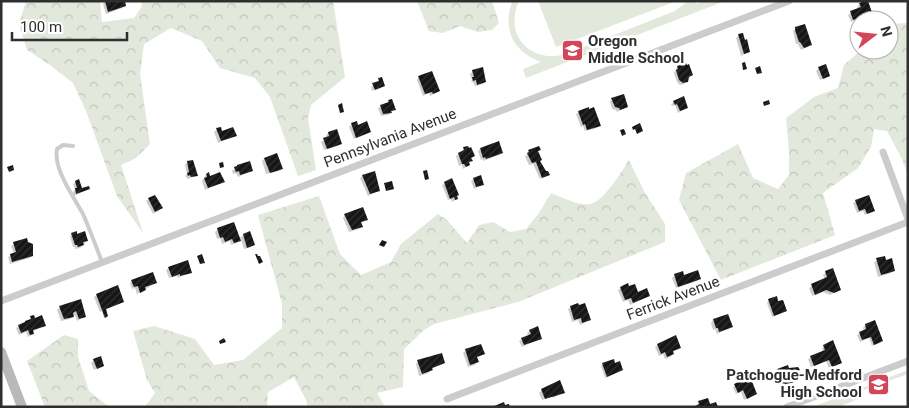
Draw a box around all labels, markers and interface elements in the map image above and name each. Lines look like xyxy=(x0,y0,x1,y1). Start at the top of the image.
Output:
scale bar xyxy=(12,10,128,42)
north arrow xyxy=(849,10,899,60)
text: 100 m xyxy=(20,18,62,36)
text: N xyxy=(877,24,896,38)
place label: Oregon Middle School xyxy=(588,32,684,67)
school or university icon: Oregon Middle School xyxy=(560,38,584,62)
street label: Pennsylvania Avenue xyxy=(321,104,459,172)
street label: Ferrick Avenue xyxy=(624,272,722,324)
place label: Patchogue-Medford High School xyxy=(726,366,862,401)
school or university icon: Patchogue-Medford High School xyxy=(866,372,890,396)

